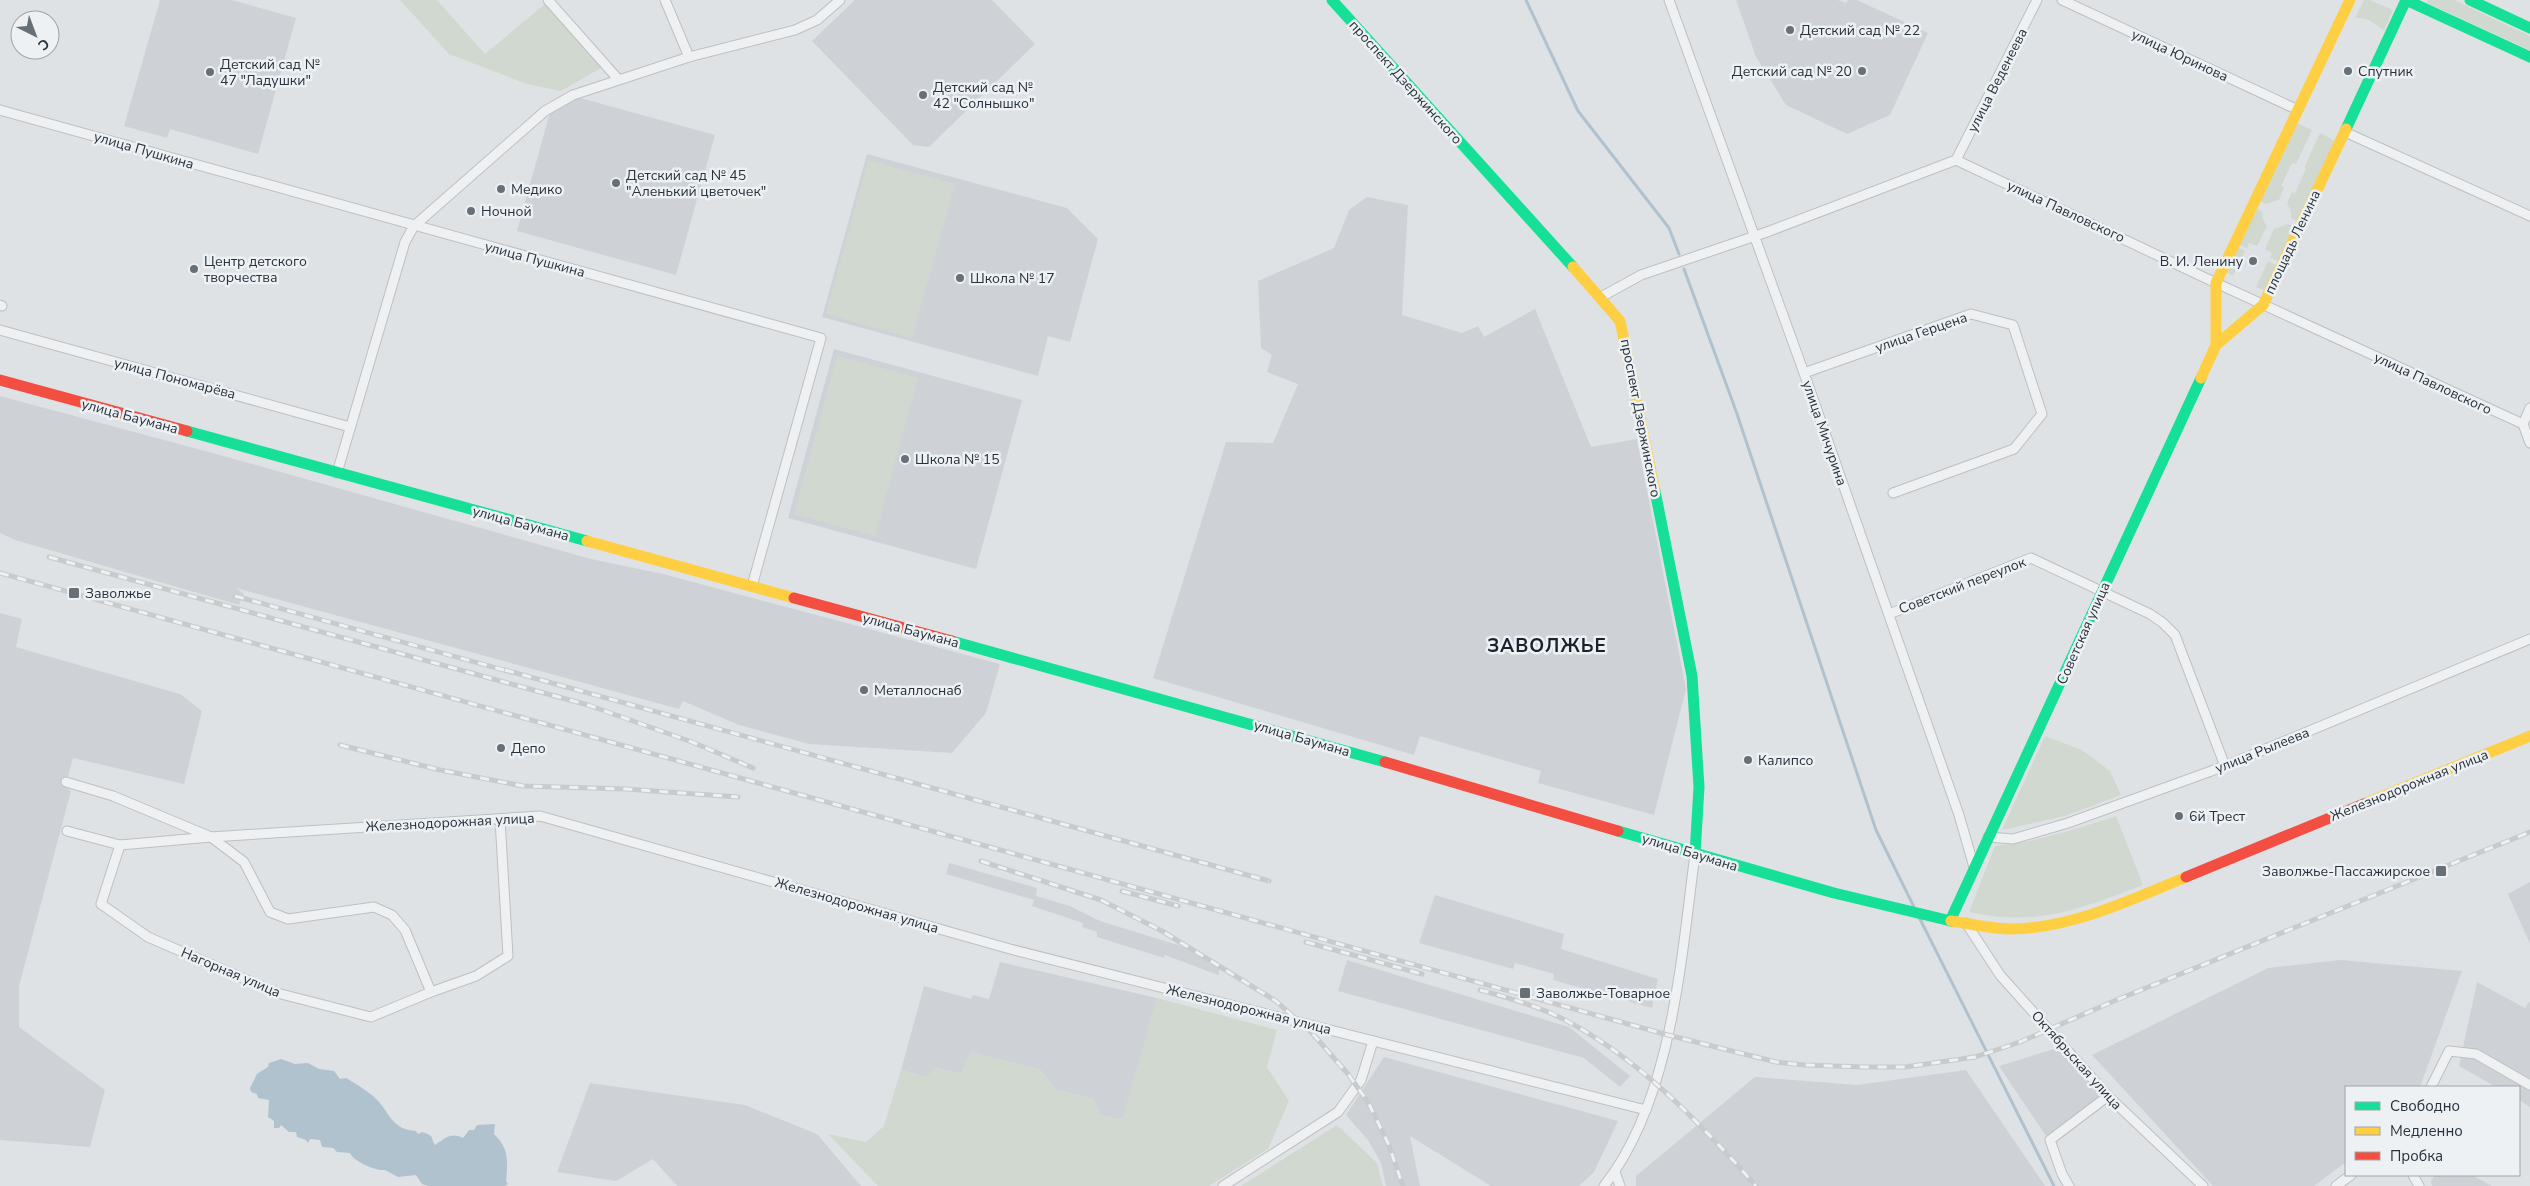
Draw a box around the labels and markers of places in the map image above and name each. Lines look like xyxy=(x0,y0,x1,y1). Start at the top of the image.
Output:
place label: Детский сад № 22 xyxy=(1800,21,1920,40)
marker: Детский сад № 22 xyxy=(1784,24,1796,36)
place label: Детский сад № 47 "Ладушки" xyxy=(220,55,320,90)
place label: Детский сад № 20 xyxy=(1732,62,1852,81)
place label: Спутник xyxy=(2358,62,2414,81)
marker: Детский сад № 20 xyxy=(1856,65,1868,77)
marker: Спутник xyxy=(2342,65,2354,77)
marker: Детский сад № 47 "Ладушки" xyxy=(204,66,216,78)
place label: Детский сад № 42 "Солнышко" xyxy=(933,78,1034,113)
marker: Детский сад № 42 "Солнышко" xyxy=(917,89,929,101)
place label: Детский сад № 45 "Аленький цветочек" xyxy=(626,166,766,201)
marker: Детский сад № 45 "Аленький цветочек" xyxy=(610,177,622,189)
place label: Медико xyxy=(511,180,562,199)
marker: Медико xyxy=(495,183,507,195)
place label: Ночной xyxy=(481,202,532,221)
marker: Ночной xyxy=(465,205,477,217)
place label: Центр детского творчества xyxy=(204,252,307,287)
place label: В. И. Ленину xyxy=(2160,252,2244,271)
marker: В. И. Ленину xyxy=(2247,255,2259,267)
marker: Центр детского творчества xyxy=(188,263,200,275)
place label: Школа № 17 xyxy=(970,269,1055,288)
marker: Школа № 17 xyxy=(954,272,966,284)
place label: Школа № 15 xyxy=(915,450,1000,469)
marker: Школа № 15 xyxy=(899,453,911,465)
place label: Заволжье xyxy=(85,584,151,603)
marker: Заволжье xyxy=(67,586,81,600)
place label: Металлоснаб xyxy=(874,681,962,700)
marker: Металлоснаб xyxy=(858,684,870,696)
place label: Депо xyxy=(511,739,546,758)
marker: Депо xyxy=(495,742,507,754)
place label: Калипсо xyxy=(1758,751,1814,770)
marker: Калипсо xyxy=(1742,754,1754,766)
place label: 6й Трест xyxy=(2189,807,2246,826)
marker: 6й Трест xyxy=(2173,810,2185,822)
place label: Заволжье-Пассажирское xyxy=(2262,862,2430,881)
marker: Заволжье-Пассажирское xyxy=(2434,864,2448,878)
place label: Заволжье-Товарное xyxy=(1536,984,1670,1003)
marker: Заволжье-Товарное xyxy=(1518,986,1532,1000)

